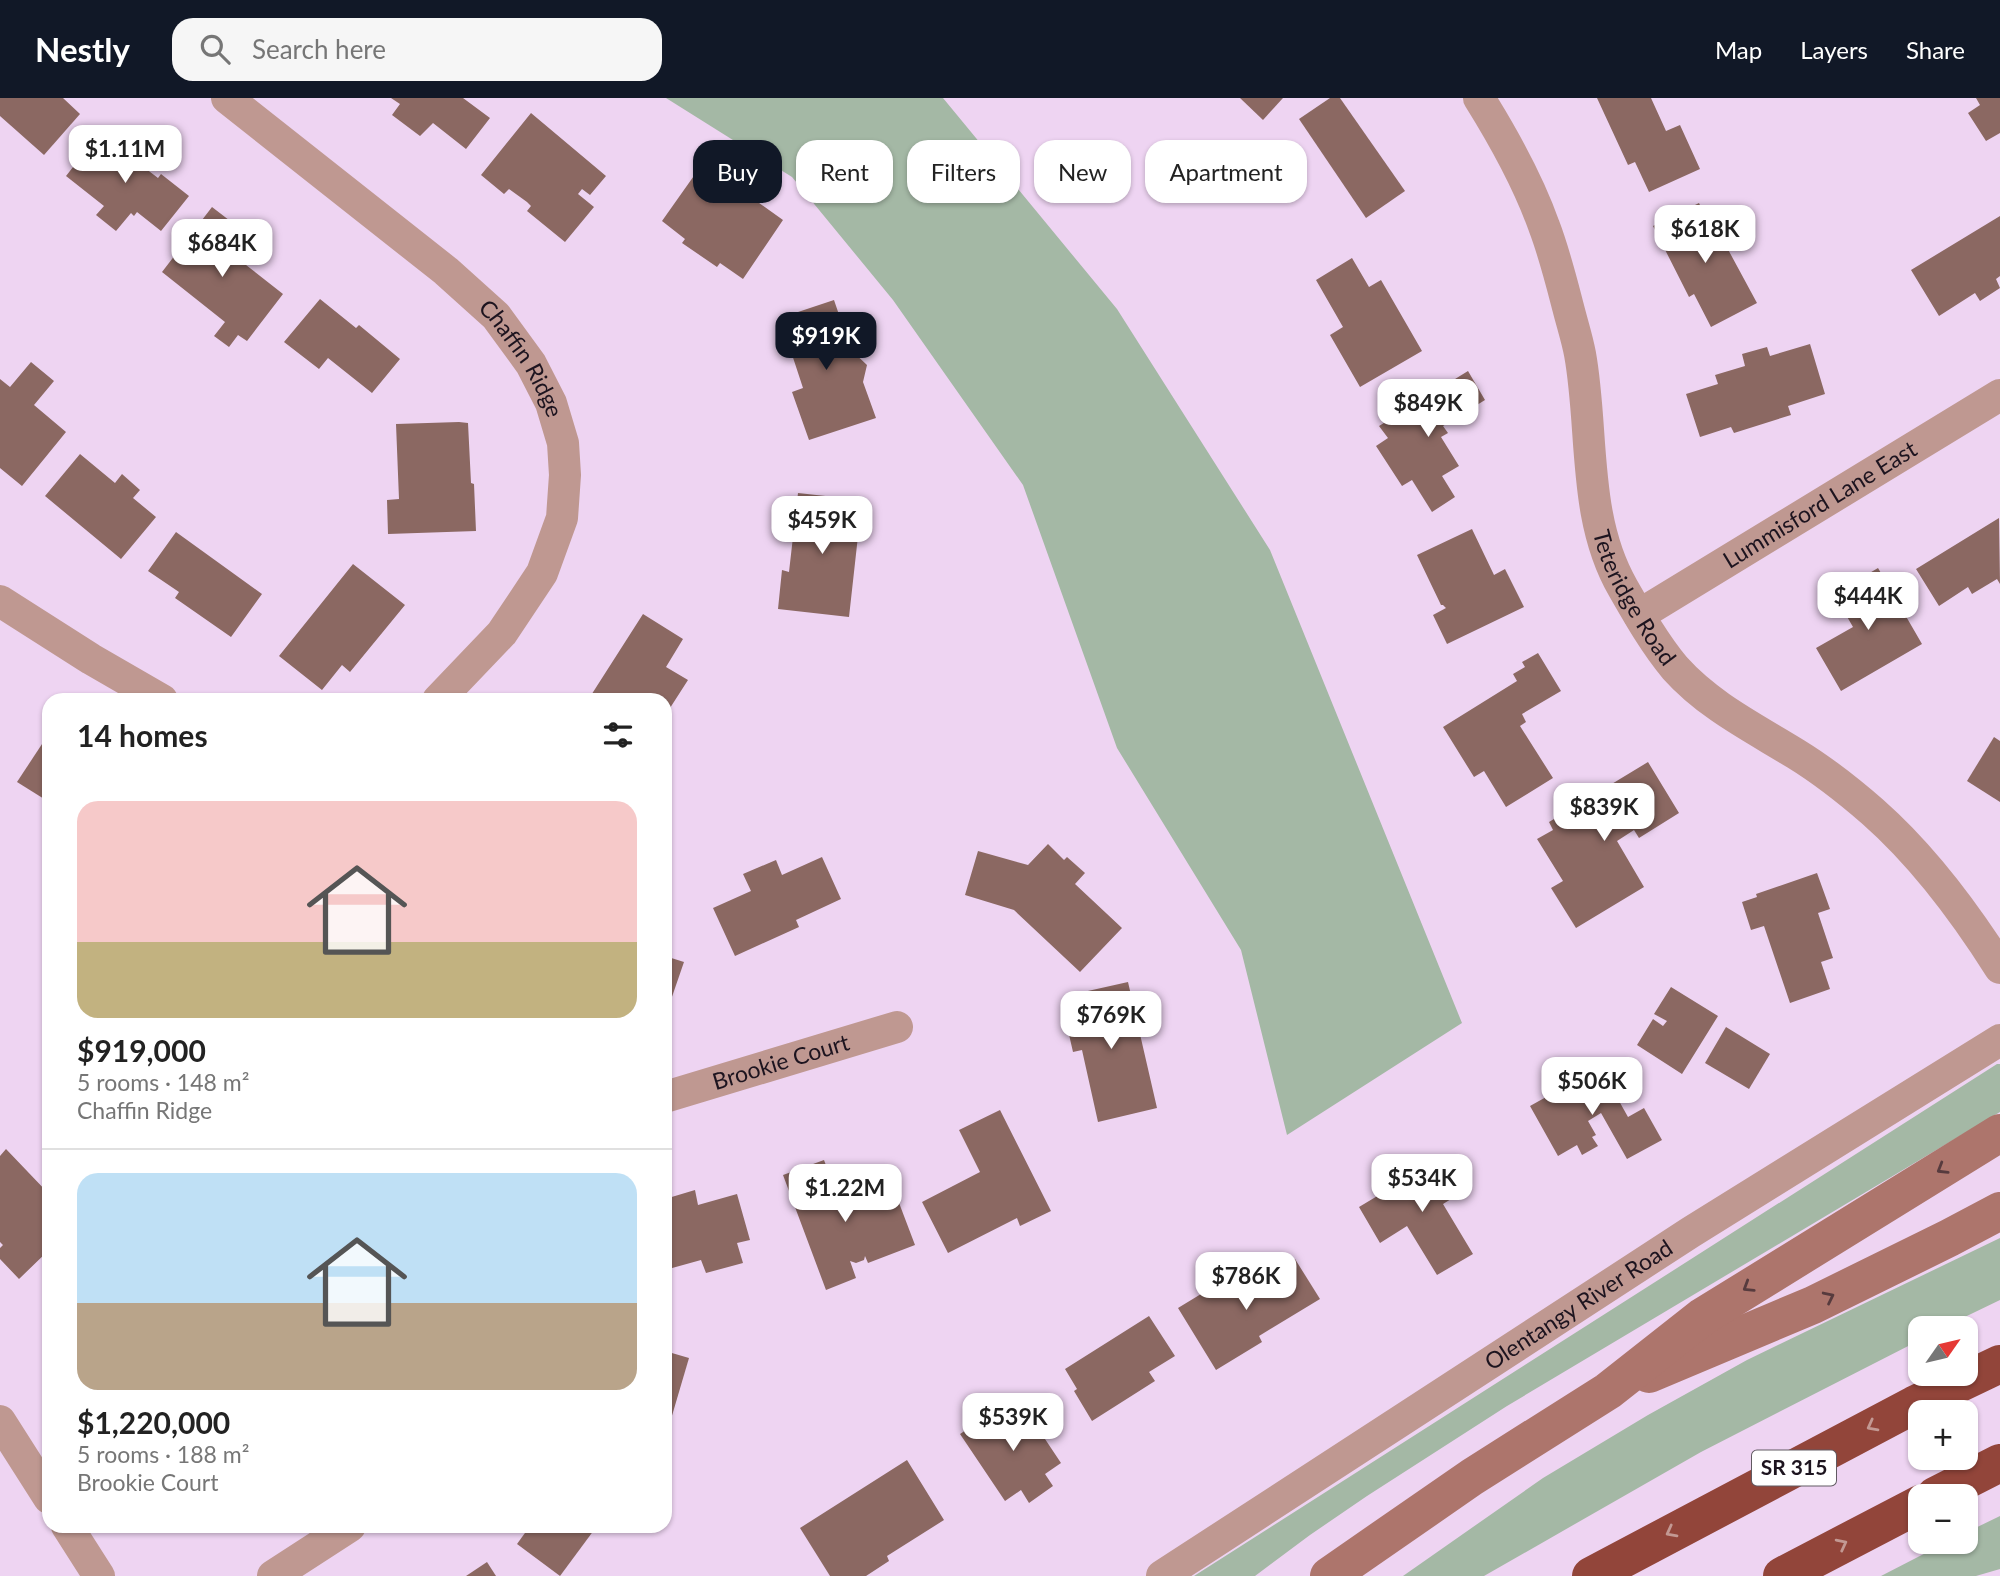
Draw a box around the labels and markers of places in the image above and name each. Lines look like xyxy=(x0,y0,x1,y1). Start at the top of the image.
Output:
pin: $1.11M xyxy=(68,126,182,185)
pin: $618K xyxy=(1656,206,1754,265)
pin: $684K xyxy=(173,220,271,279)
pin: $919K xyxy=(777,313,875,372)
pin: $849K xyxy=(1379,380,1477,439)
pin: $459K xyxy=(773,496,871,556)
pin: $444K xyxy=(1819,573,1917,632)
pin: $839K xyxy=(1555,784,1653,843)
pin: $769K xyxy=(1062,992,1160,1051)
pin: $506K xyxy=(1543,1058,1641,1117)
pin: $534K xyxy=(1373,1154,1471,1214)
pin: $1.22M xyxy=(788,1164,902,1224)
pin: $786K xyxy=(1197,1252,1295,1312)
pin: $539K xyxy=(964,1394,1062,1453)

